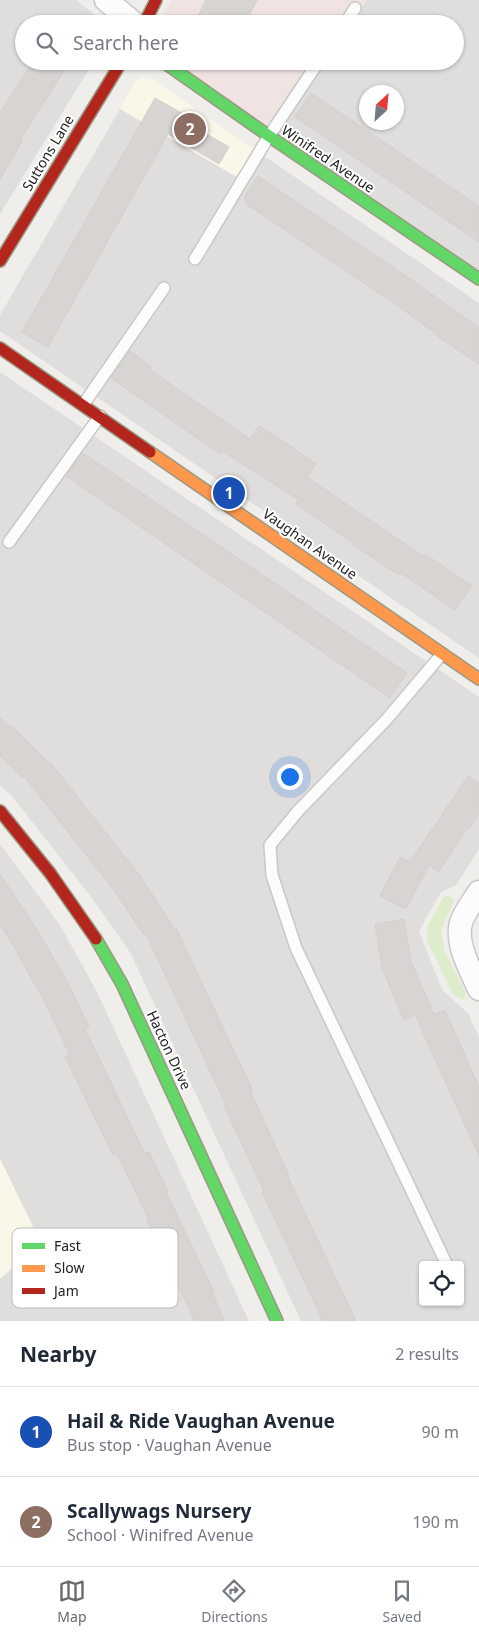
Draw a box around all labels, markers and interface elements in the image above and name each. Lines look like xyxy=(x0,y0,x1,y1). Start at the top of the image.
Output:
search box xyxy=(15,15,464,70)
icon: search xyxy=(33,29,61,57)
text: Search here xyxy=(73,30,179,56)
north arrow xyxy=(359,85,404,130)
pin: 2 xyxy=(174,110,206,148)
street label: Suttons Lane xyxy=(17,111,78,194)
street label: Winifred Avenue xyxy=(278,120,379,197)
pin: 1 xyxy=(213,474,245,512)
street label: Vaughan Avenue xyxy=(259,504,361,583)
your location xyxy=(277,764,303,790)
street label: Hacton Drive xyxy=(143,1007,196,1093)
legend xyxy=(12,1228,178,1308)
text: Fast xyxy=(54,1236,81,1255)
text: Slow xyxy=(54,1258,85,1277)
map controls xyxy=(419,1261,464,1306)
button: locate xyxy=(419,1261,464,1306)
text: Jam xyxy=(52,1281,79,1300)
text: Nearby xyxy=(20,1340,96,1368)
text: 2 results xyxy=(395,1343,459,1365)
text: Hail & Ride Vaughan Avenue xyxy=(67,1408,335,1434)
text: 1 xyxy=(31,1421,41,1443)
text: 90 m xyxy=(422,1421,459,1443)
text: Bus stop · Vaughan Avenue xyxy=(67,1434,272,1456)
text: Scallywags Nursery xyxy=(67,1498,251,1524)
text: 2 xyxy=(31,1511,41,1533)
text: 190 m xyxy=(412,1511,459,1533)
text: School · Winifred Avenue xyxy=(67,1524,253,1546)
tab: Map xyxy=(57,1577,87,1626)
tab: Directions xyxy=(201,1577,268,1626)
tab: Saved xyxy=(382,1577,422,1626)

